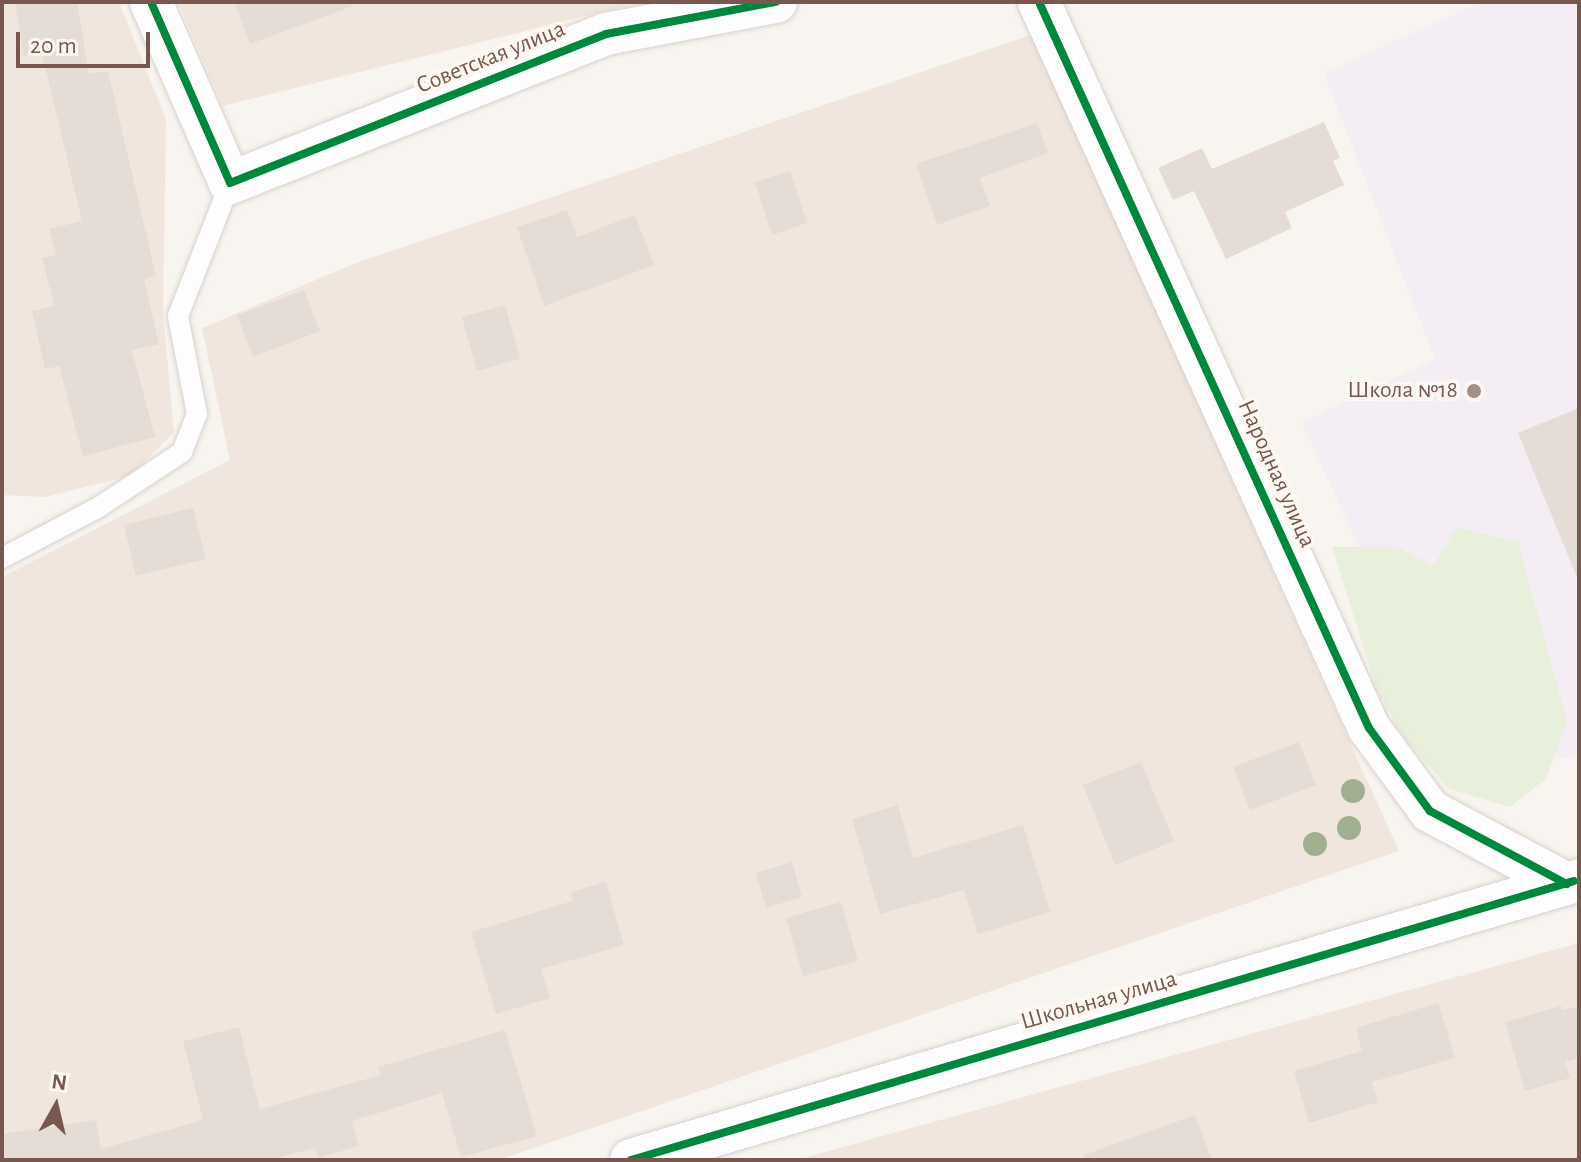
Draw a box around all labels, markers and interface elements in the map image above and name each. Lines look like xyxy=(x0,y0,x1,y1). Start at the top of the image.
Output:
street label: Советская улица xyxy=(412,15,570,101)
scale bar xyxy=(20,16,154,66)
text: 20 m xyxy=(30,34,77,58)
place label: Школа №18 xyxy=(1347,377,1458,405)
marker: Школа №18 xyxy=(1465,382,1483,400)
street label: Народная улица xyxy=(1231,396,1321,552)
street label: Школьная улица xyxy=(1018,965,1180,1037)
north arrow xyxy=(16,1066,96,1146)
text: N xyxy=(50,1070,68,1094)

